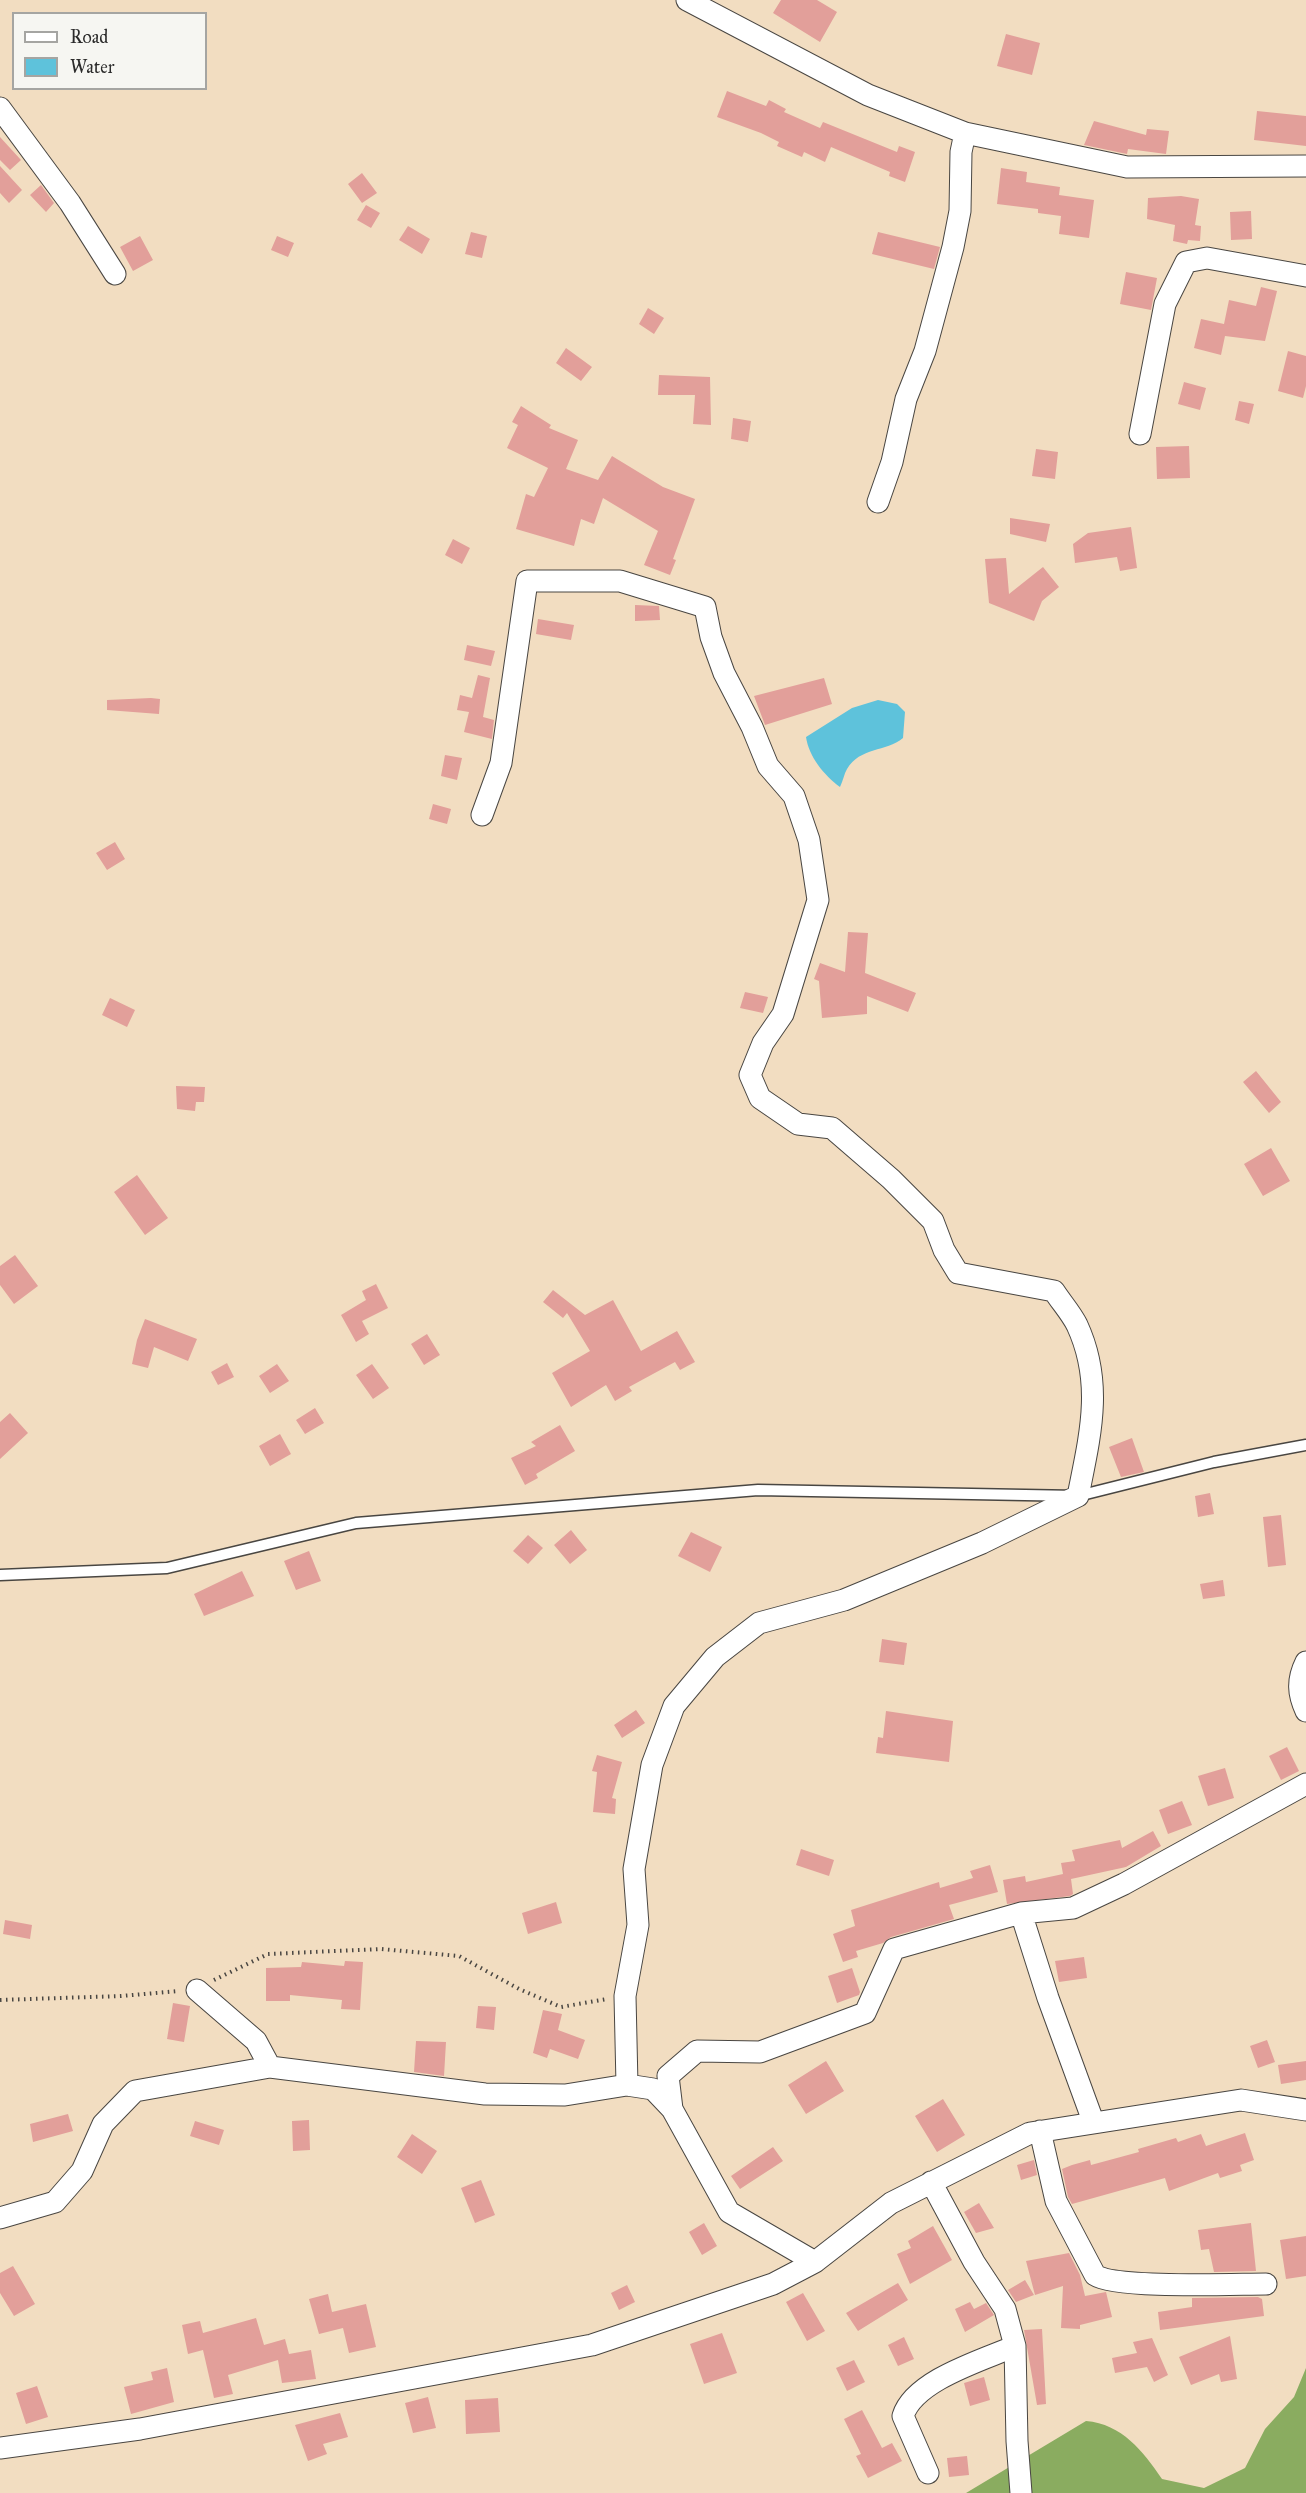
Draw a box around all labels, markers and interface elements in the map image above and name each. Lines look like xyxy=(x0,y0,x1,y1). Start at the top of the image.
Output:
legend xyxy=(12,12,207,90)
text: Road xyxy=(70,26,108,48)
text: Water xyxy=(70,56,114,78)

